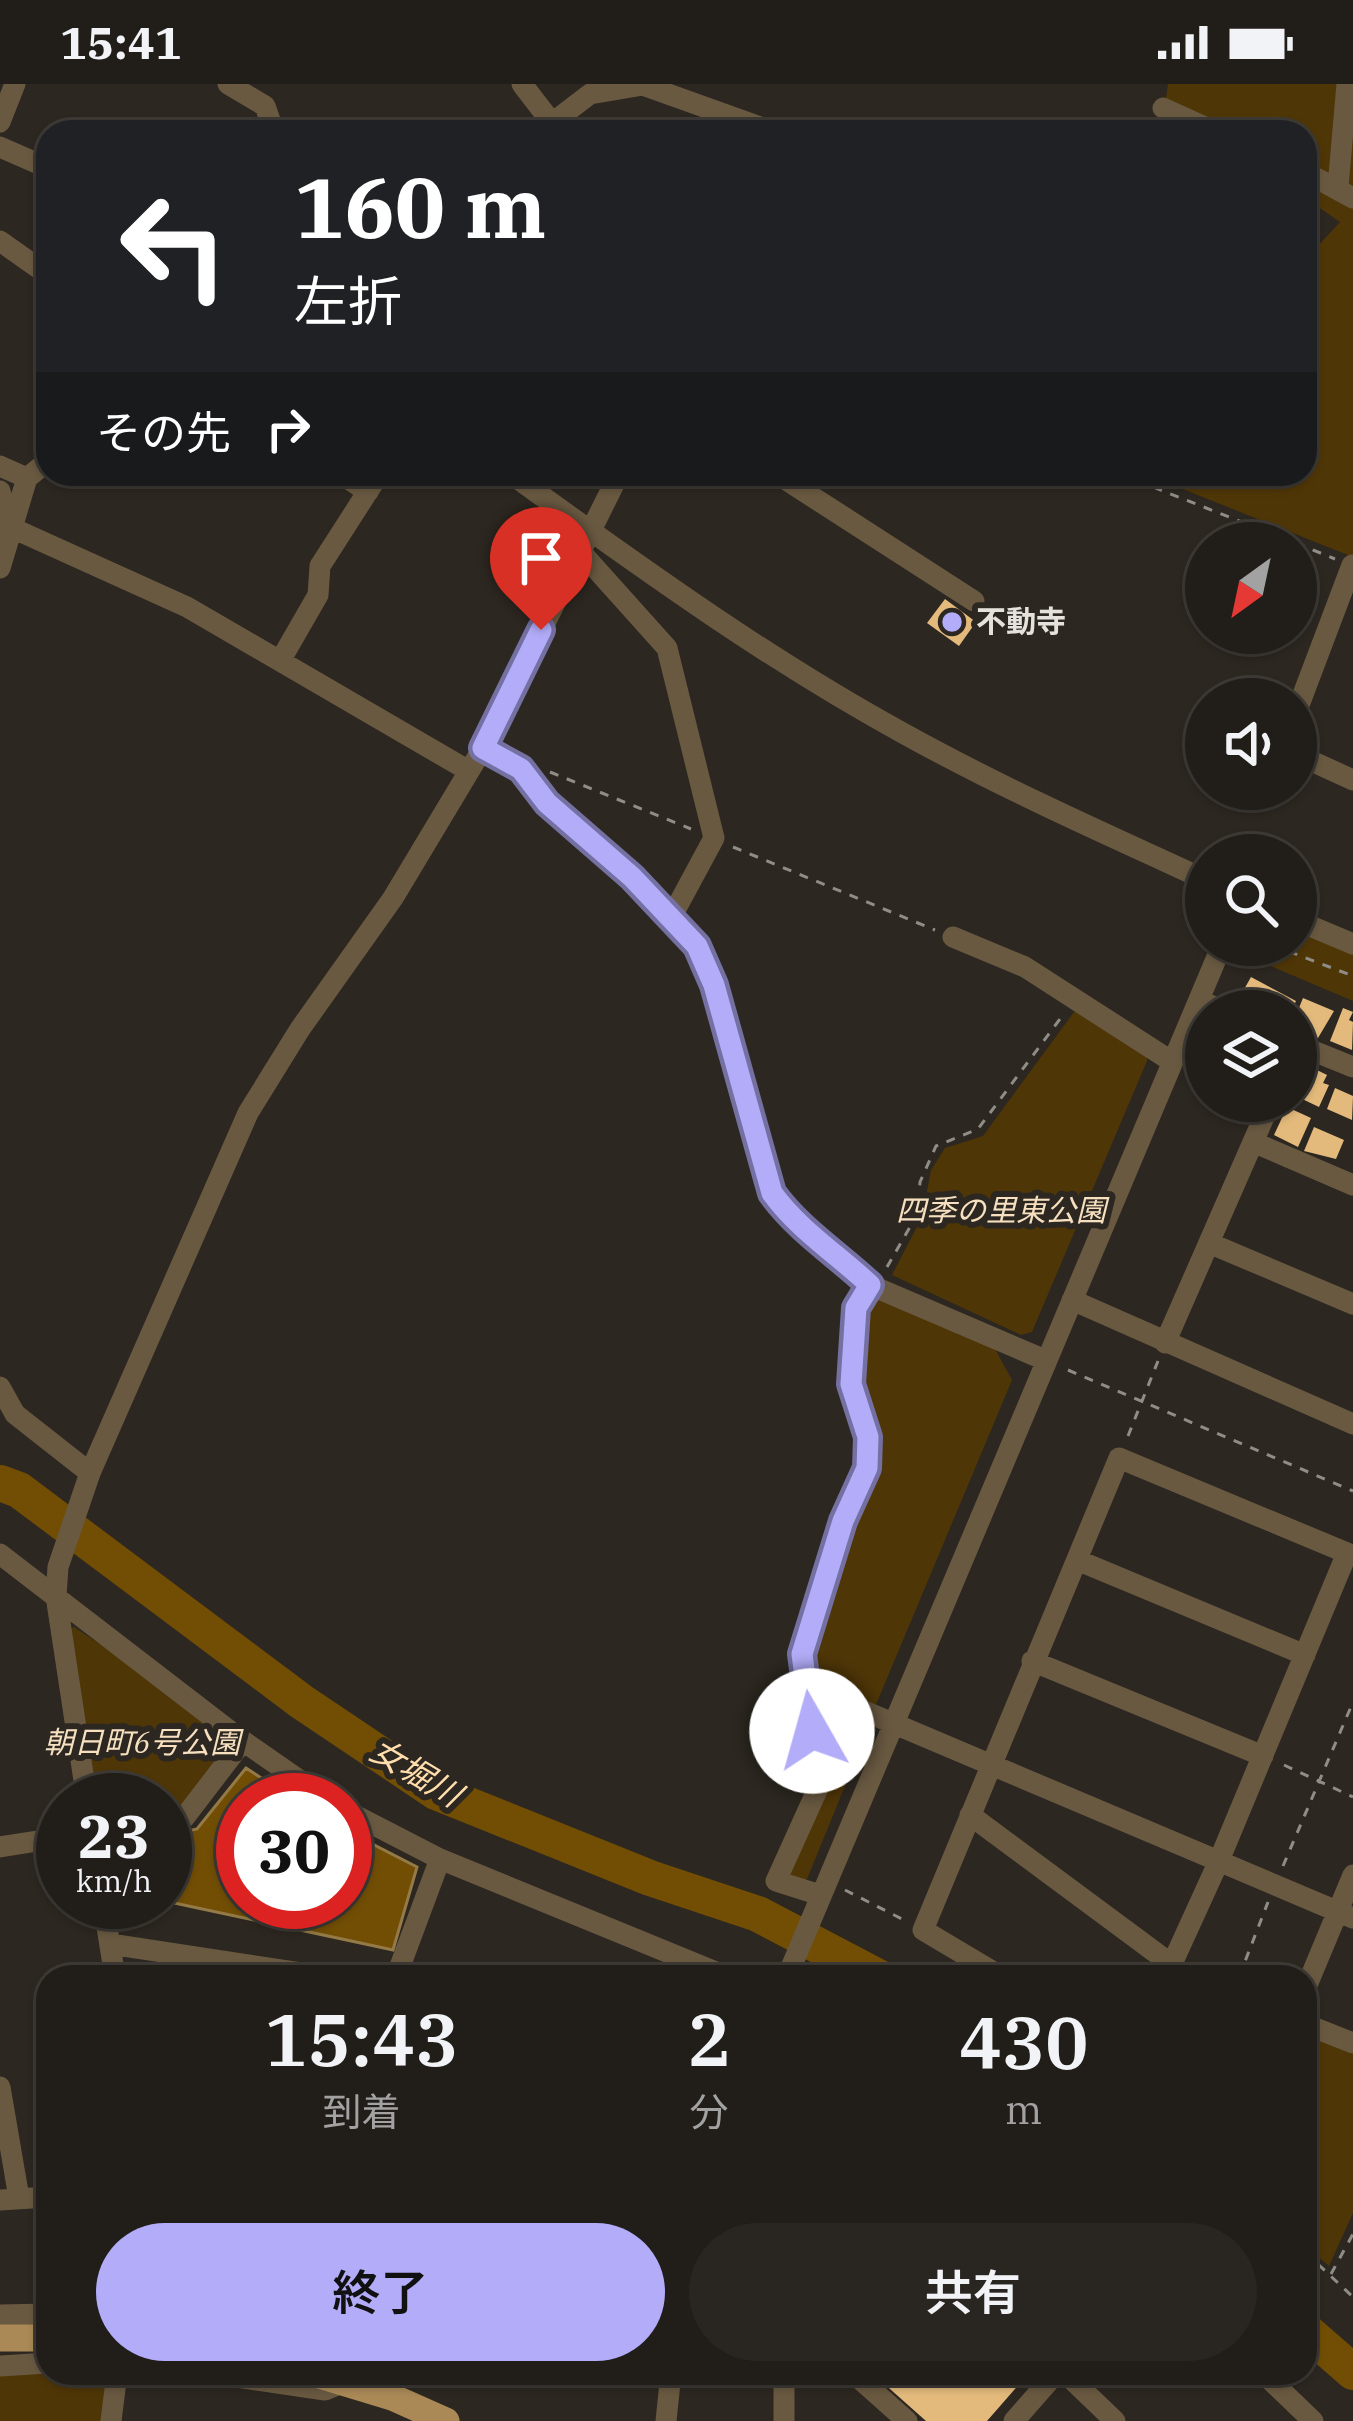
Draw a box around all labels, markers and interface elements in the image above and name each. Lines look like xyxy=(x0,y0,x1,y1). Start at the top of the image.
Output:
text: 15:41 xyxy=(60,13,182,71)
text: 160 m xyxy=(294,152,546,261)
icon: left xyxy=(96,168,252,324)
text: 左折 xyxy=(294,266,402,336)
icon: right xyxy=(255,396,321,462)
text: その先 xyxy=(96,403,231,461)
pin xyxy=(490,507,592,630)
north arrow xyxy=(1185,522,1317,654)
map controls xyxy=(1185,522,1317,1122)
icon: arrive xyxy=(508,525,574,591)
place label: 不動寺 xyxy=(976,601,1066,640)
marker: 不動寺 xyxy=(939,609,965,635)
button: sound xyxy=(1185,678,1317,810)
button: search xyxy=(1185,834,1317,966)
button: layers xyxy=(1185,990,1317,1122)
park label: 四季の里東公園 xyxy=(896,1190,1110,1229)
position arrow xyxy=(749,1668,875,1794)
park label: 朝日町6号公園 xyxy=(44,1722,244,1761)
water label: 女堀川 xyxy=(363,1728,472,1817)
speed limit sign: 30 xyxy=(216,1773,372,1929)
text: 23 xyxy=(78,1796,150,1875)
text: km/h xyxy=(76,1861,152,1900)
text: 15:43 xyxy=(264,1992,459,2086)
text: 2 xyxy=(687,1992,730,2086)
text: 430 xyxy=(959,1995,1088,2089)
text: m xyxy=(1005,2084,1042,2135)
text: 到着 xyxy=(323,2086,401,2137)
text: 分 xyxy=(689,2086,728,2137)
button: 終了 xyxy=(96,2223,665,2361)
button: 共有 xyxy=(689,2223,1257,2361)

